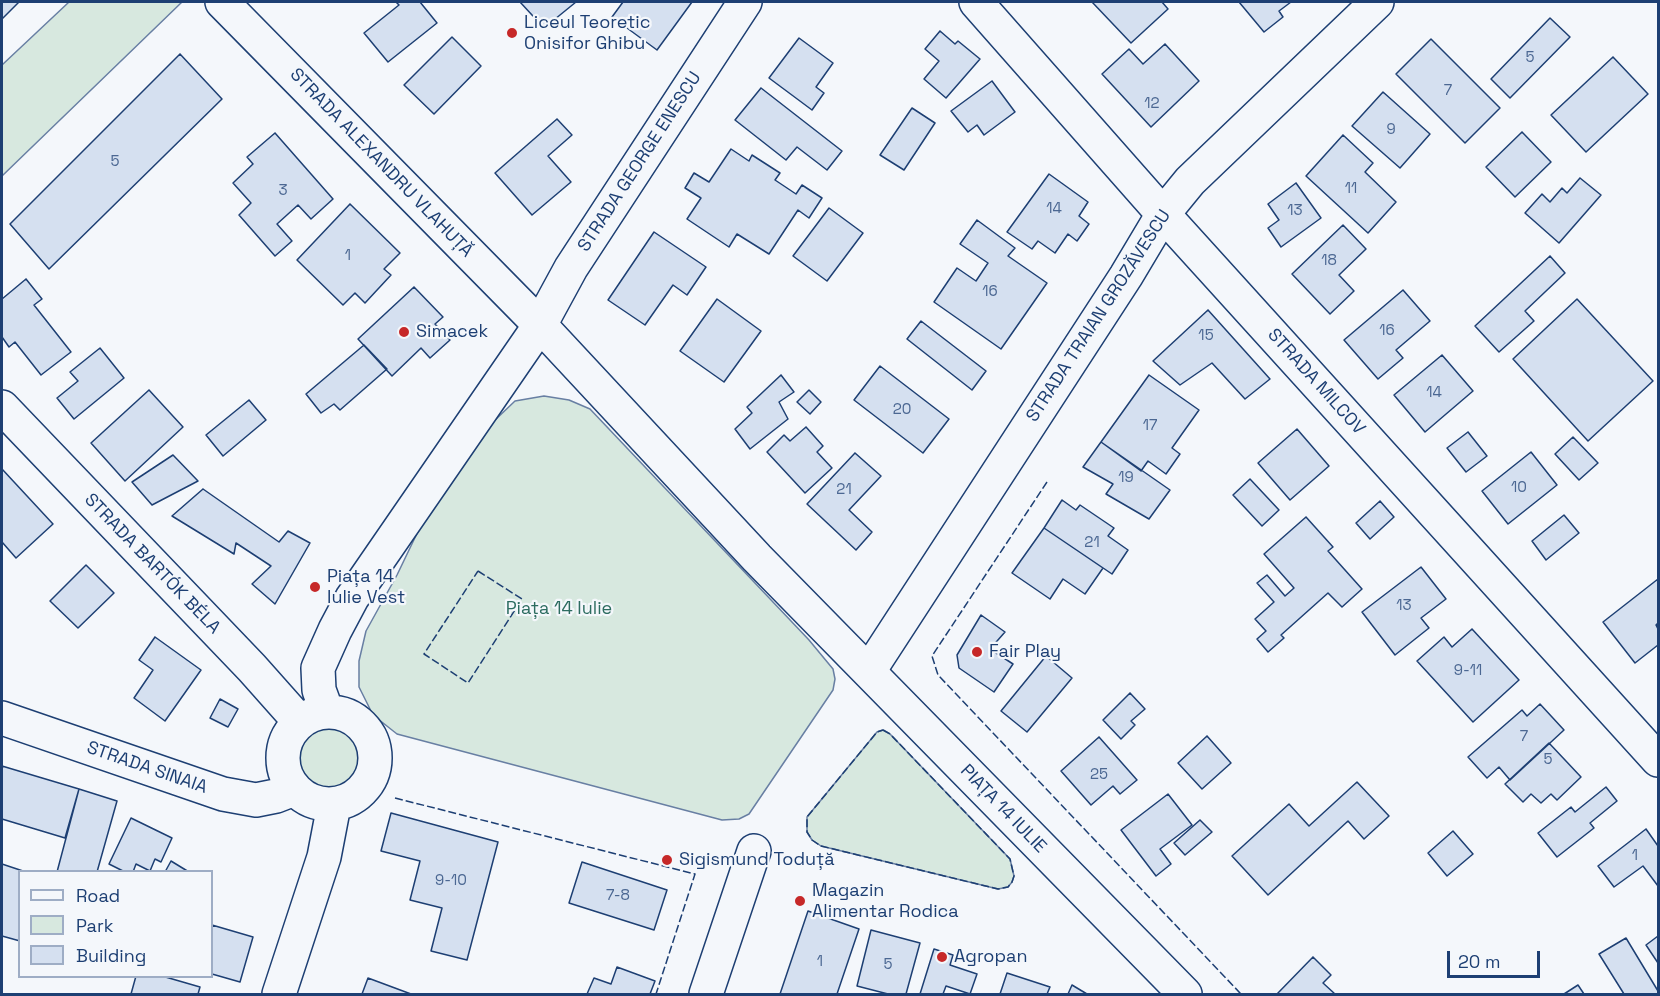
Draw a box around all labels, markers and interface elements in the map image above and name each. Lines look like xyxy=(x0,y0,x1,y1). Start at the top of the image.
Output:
place label: Liceul Teoretic Onisifor Ghibu xyxy=(524,12,650,54)
marker: Liceul Teoretic Onisifor Ghibu xyxy=(505,26,519,40)
house number: 5 xyxy=(1526,49,1534,67)
street label: STRADA ALEXANDRU VLAHUȚĂ xyxy=(285,64,477,262)
street label: STRADA GEORGE ENESCU xyxy=(574,68,706,256)
house number: 7 xyxy=(1444,82,1452,100)
house number: 12 xyxy=(1144,95,1160,113)
house number: 9 xyxy=(1386,121,1396,139)
house number: 5 xyxy=(111,153,119,171)
house number: 11 xyxy=(1345,180,1357,198)
house number: 3 xyxy=(278,182,288,200)
house number: 14 xyxy=(1046,200,1062,218)
house number: 13 xyxy=(1287,202,1303,220)
street label: STRADA TRAIAN GROZĂVESCU xyxy=(1022,206,1176,426)
house number: 1 xyxy=(345,247,351,265)
house number: 18 xyxy=(1321,252,1337,270)
house number: 16 xyxy=(982,283,998,301)
place label: Simacek xyxy=(416,321,488,343)
house number: 16 xyxy=(1379,322,1395,340)
street label: STRADA MILCOV xyxy=(1263,324,1369,440)
marker: Simacek xyxy=(397,325,411,339)
house number: 15 xyxy=(1198,327,1214,345)
house number: 14 xyxy=(1426,384,1442,402)
house number: 20 xyxy=(893,401,911,419)
house number: 17 xyxy=(1143,417,1157,435)
house number: 19 xyxy=(1118,469,1134,487)
house number: 10 xyxy=(1511,479,1527,497)
house number: 21 xyxy=(836,481,852,499)
street label: STRADA BARTÓK BÉLA xyxy=(79,489,225,639)
house number: 21 xyxy=(1084,534,1100,552)
place label: Piața 14 Iulie Vest xyxy=(327,566,405,608)
marker: Piața 14 Iulie Vest xyxy=(308,580,322,594)
house number: 13 xyxy=(1396,597,1412,615)
park label: Piața 14 Iulie xyxy=(506,598,612,620)
place label: Fair Play xyxy=(989,641,1061,663)
marker: Fair Play xyxy=(970,645,984,659)
house number: 9-11 xyxy=(1454,662,1482,680)
house number: 7 xyxy=(1520,728,1528,746)
street label: STRADA SINAIA xyxy=(84,737,210,799)
house number: 5 xyxy=(1544,751,1552,769)
street label: PIAȚA 14 IULIE xyxy=(955,760,1051,858)
house number: 25 xyxy=(1090,766,1108,784)
house number: 1 xyxy=(1632,847,1638,865)
place label: Sigismund Toduță xyxy=(679,849,835,871)
marker: Sigismund Toduță xyxy=(660,853,674,867)
legend xyxy=(18,870,213,978)
house number: 9-10 xyxy=(435,872,467,890)
place label: Magazin Alimentar Rodica xyxy=(812,880,959,922)
text: Road xyxy=(76,884,120,907)
house number: 7-8 xyxy=(606,887,630,905)
marker: Magazin Alimentar Rodica xyxy=(793,894,807,908)
text: Park xyxy=(76,914,113,937)
scale bar xyxy=(1450,939,1543,977)
text: Building xyxy=(76,944,146,967)
place label: Agropan xyxy=(954,946,1027,968)
marker: Agropan xyxy=(935,950,949,964)
text: 20 m xyxy=(1458,950,1501,973)
house number: 1 xyxy=(817,953,823,971)
house number: 5 xyxy=(884,956,892,974)

